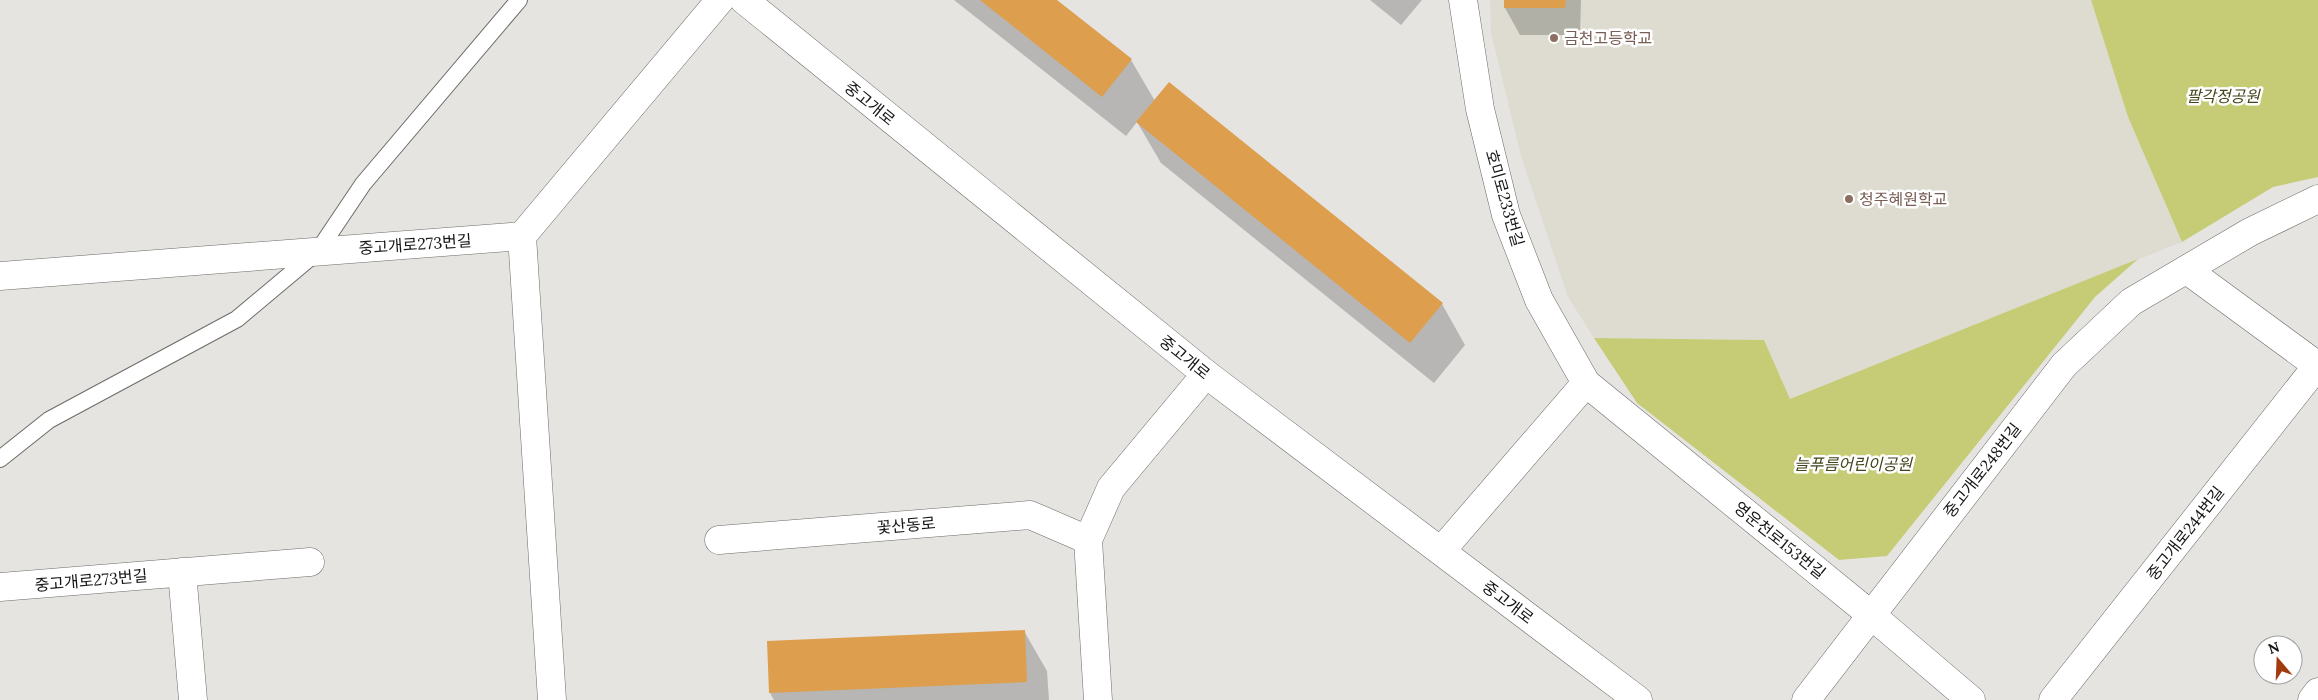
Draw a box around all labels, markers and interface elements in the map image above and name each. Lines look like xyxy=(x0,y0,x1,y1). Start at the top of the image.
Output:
place label: 금천고등학교 xyxy=(1564,28,1652,48)
marker: 금천고등학교 xyxy=(1548,32,1560,44)
street label: 중고개로 xyxy=(841,77,899,129)
park label: 팔각정공원 xyxy=(2186,86,2261,106)
street label: 호미로233번길 xyxy=(1482,147,1528,249)
place label: 청주혜원학교 xyxy=(1859,189,1947,209)
marker: 청주혜원학교 xyxy=(1843,193,1855,205)
street label: 중고개로273번길 xyxy=(358,230,472,258)
street label: 중고개로 xyxy=(1156,331,1214,383)
street label: 중고개로248번길 xyxy=(1939,419,2025,521)
park label: 늘푸름어린이공원 xyxy=(1794,454,1913,474)
street label: 중고개로244번길 xyxy=(2142,482,2228,584)
street label: 영운천로153번길 xyxy=(1730,497,1830,583)
street label: 꽃산동로 xyxy=(876,512,936,538)
street label: 중고개로273번길 xyxy=(34,565,148,595)
street label: 중고개로 xyxy=(1478,576,1538,628)
north arrow xyxy=(2253,635,2303,685)
text: N xyxy=(2266,637,2282,658)

